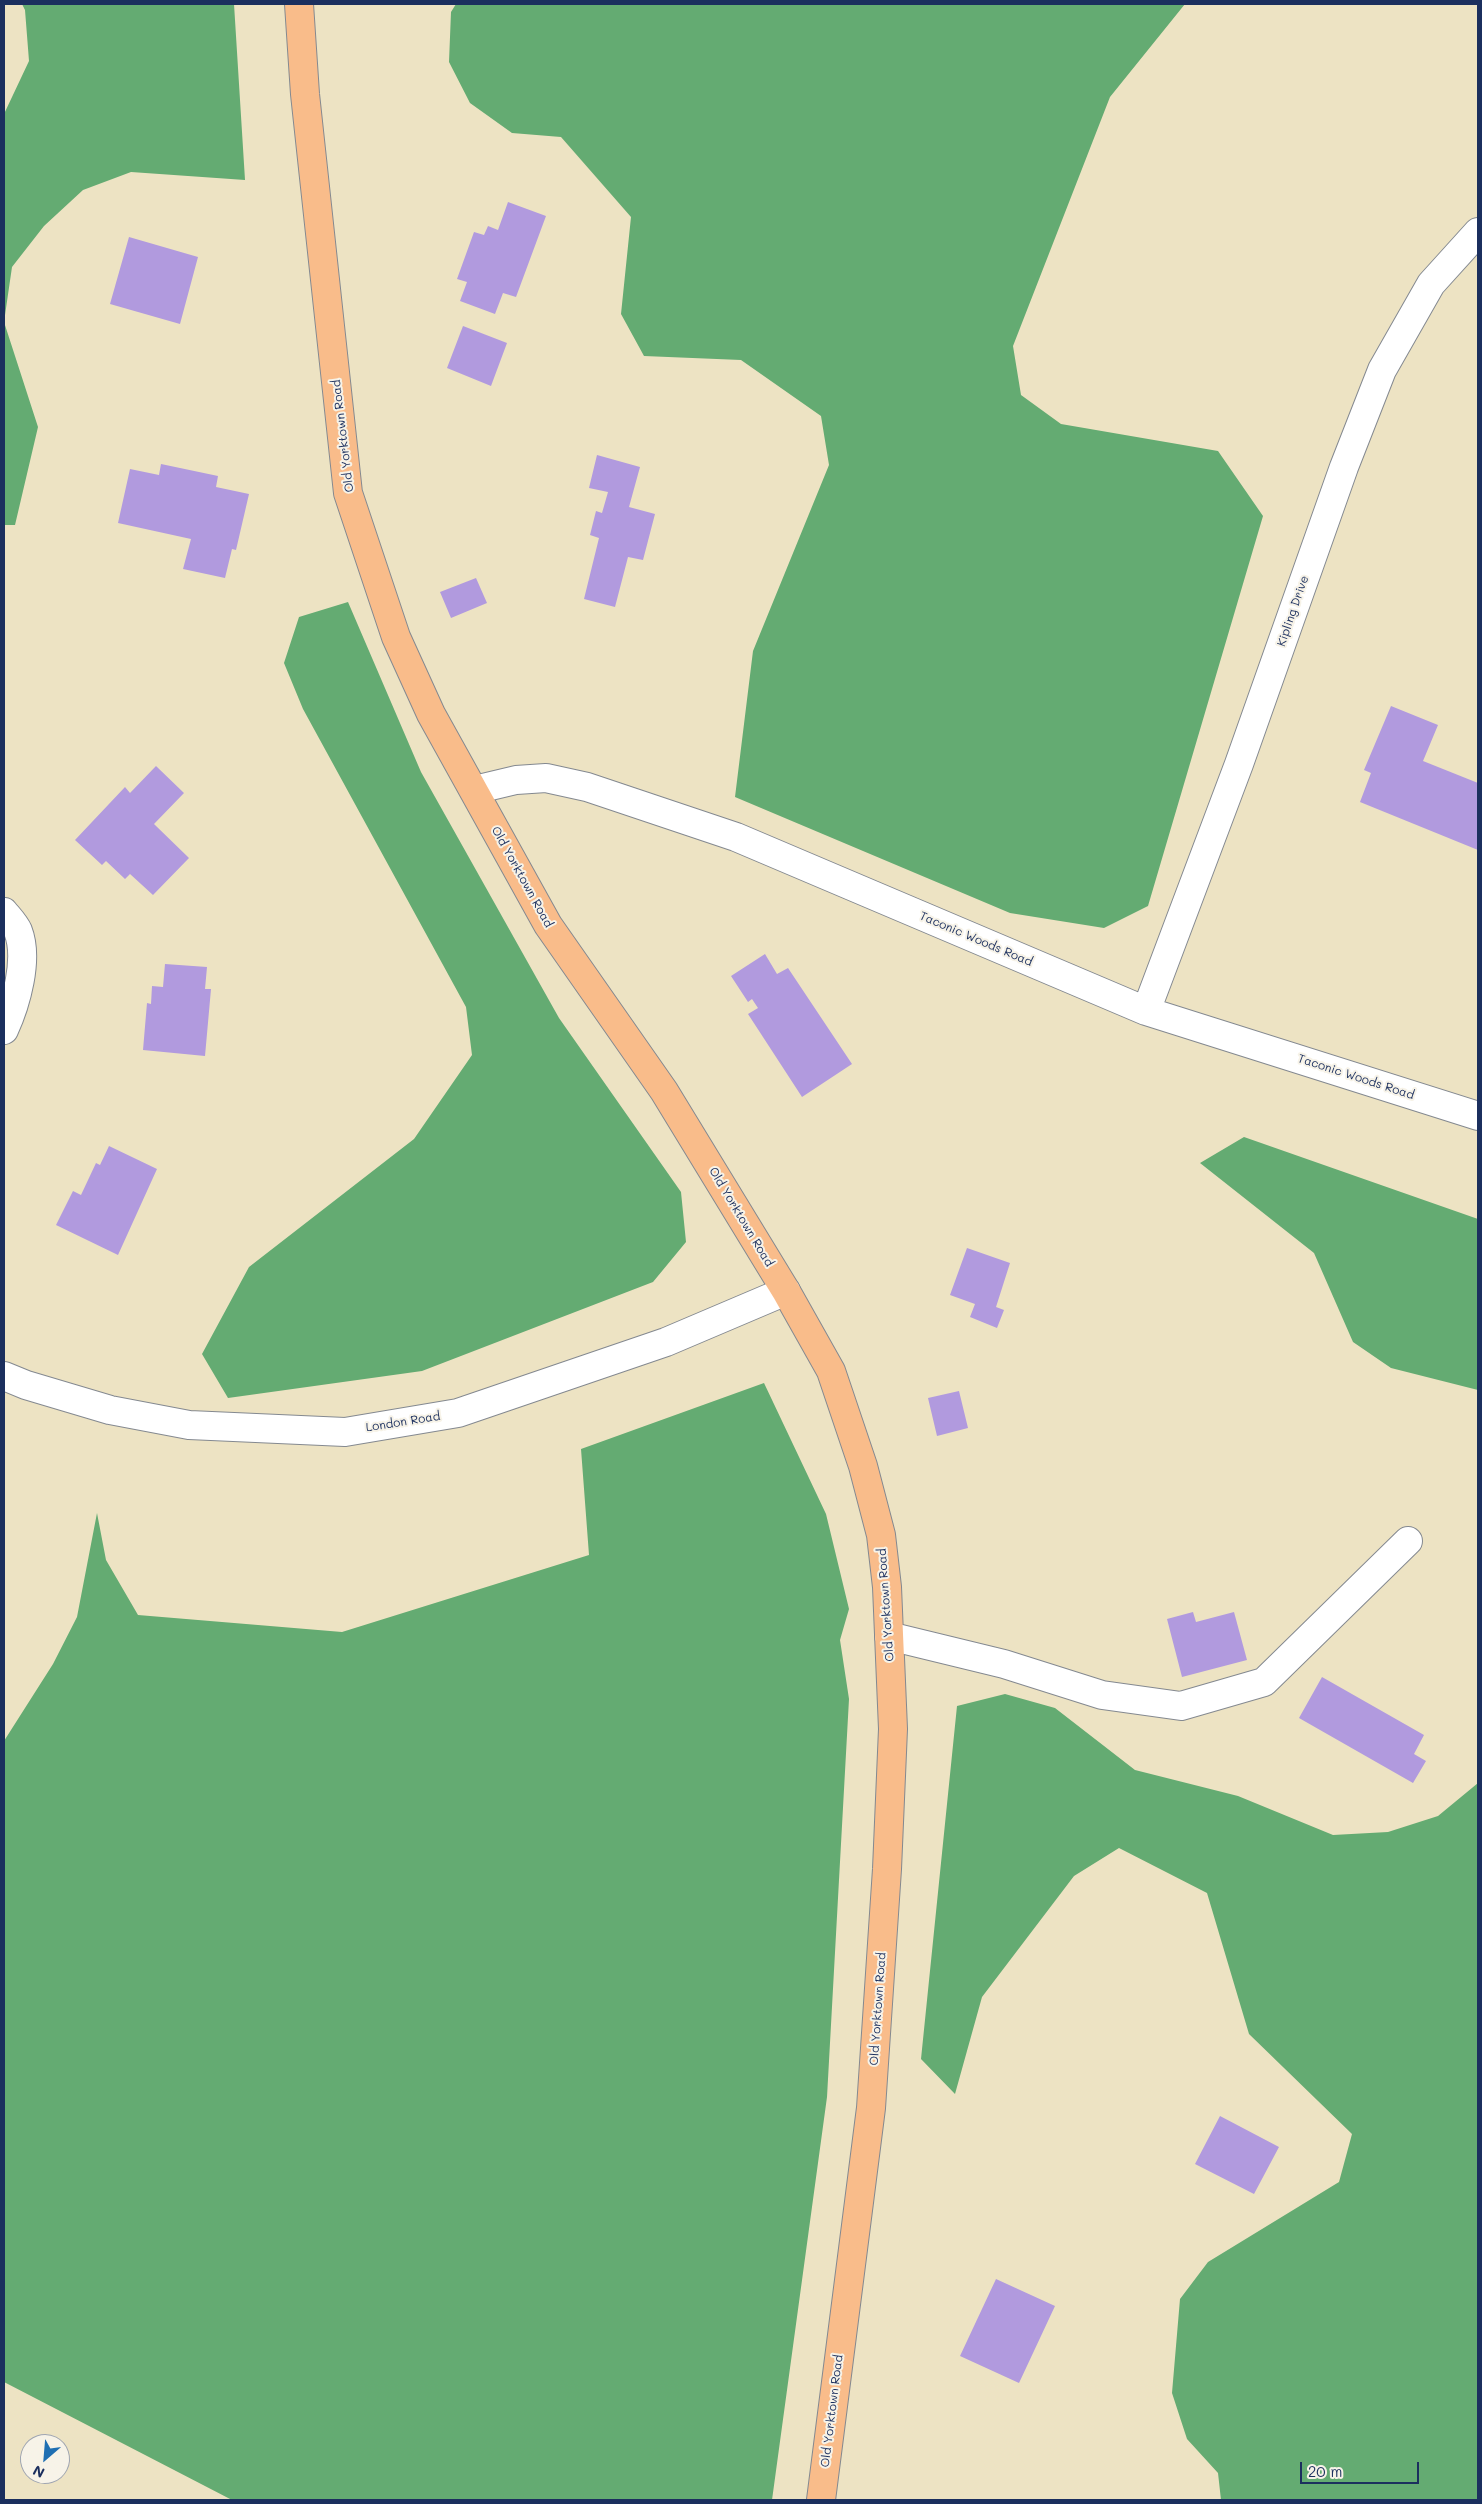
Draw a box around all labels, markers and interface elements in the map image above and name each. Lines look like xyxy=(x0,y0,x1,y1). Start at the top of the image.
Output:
street label: Old Yorktown Road xyxy=(329,379,357,493)
street label: Kipling Drive xyxy=(1274,574,1312,648)
street label: Old Yorktown Road xyxy=(488,824,556,930)
street label: Taconic Woods Road xyxy=(917,909,1035,969)
street label: Taconic Woods Road xyxy=(1296,1051,1416,1103)
street label: Old Yorktown Road xyxy=(706,1165,776,1269)
street label: London Road xyxy=(365,1409,441,1435)
street label: Old Yorktown Road xyxy=(875,1548,897,1662)
street label: Old Yorktown Road xyxy=(867,1952,889,2066)
street label: Old Yorktown Road xyxy=(818,2354,846,2468)
north arrow xyxy=(20,2434,70,2484)
scale bar xyxy=(1302,2452,1421,2484)
text: N xyxy=(29,2461,47,2483)
text: 20 m xyxy=(1308,2461,1342,2481)

